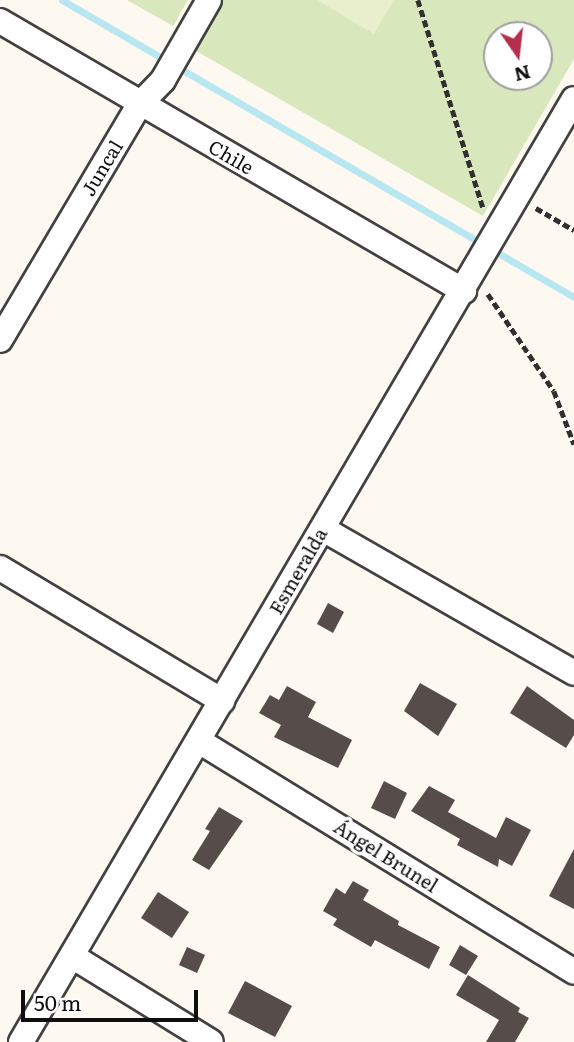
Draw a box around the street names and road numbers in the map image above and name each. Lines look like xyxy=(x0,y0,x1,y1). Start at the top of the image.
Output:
street label: Chile xyxy=(205,135,257,179)
street label: Juncal xyxy=(77,136,127,200)
street label: Esmeralda xyxy=(264,524,332,618)
street label: Ángel Brunel xyxy=(330,815,442,897)

